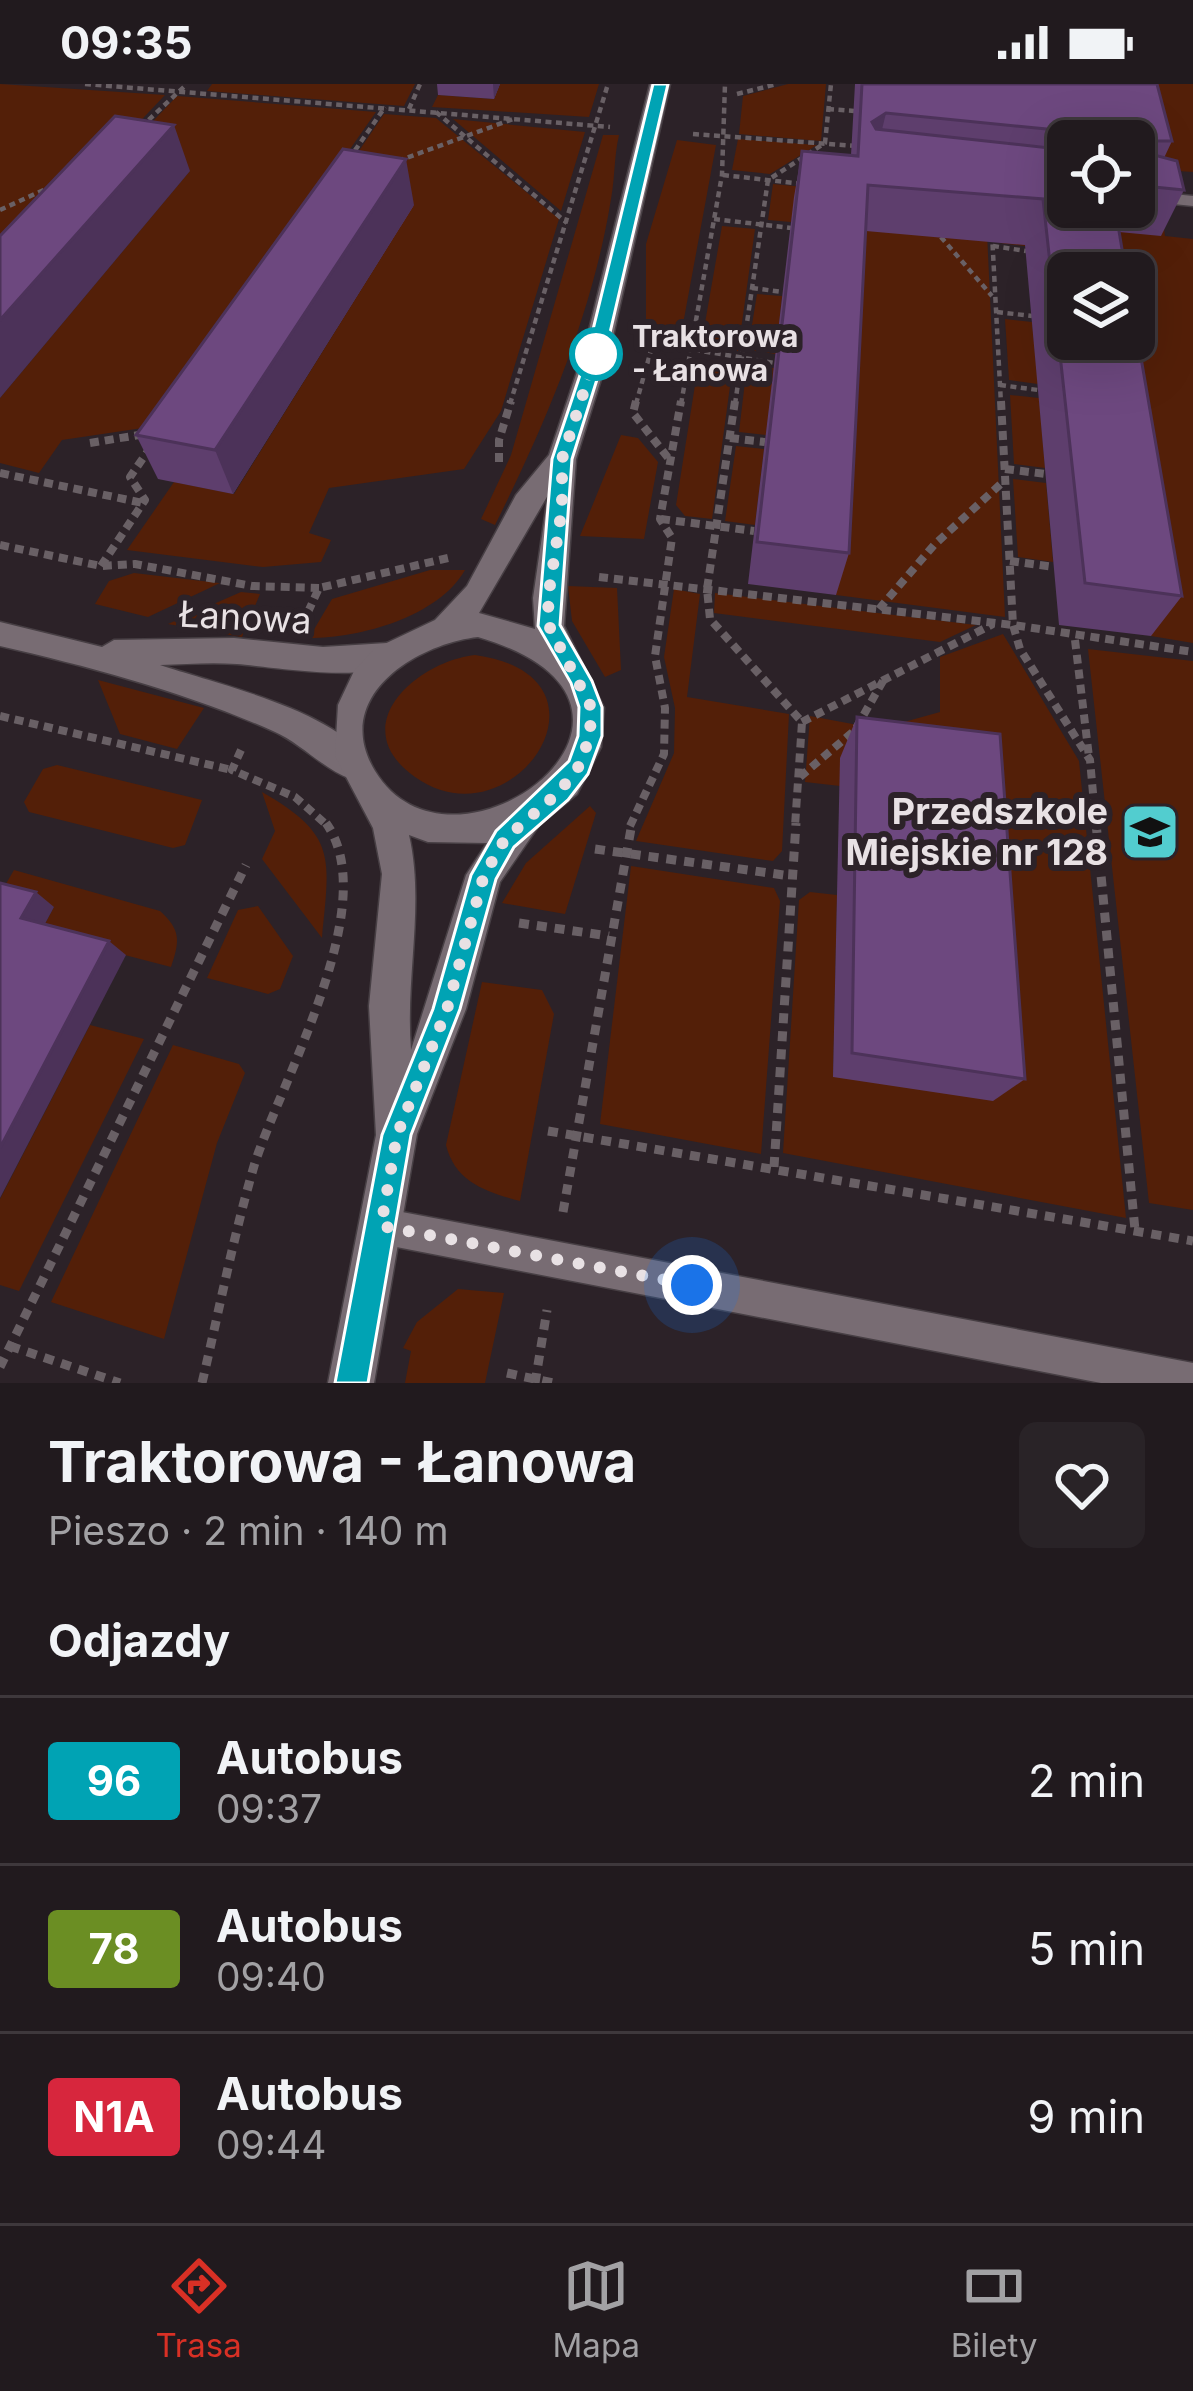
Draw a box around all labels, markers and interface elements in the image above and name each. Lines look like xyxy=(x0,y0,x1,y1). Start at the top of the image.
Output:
text: 09:35 xyxy=(60,15,192,70)
map controls xyxy=(1047,120,1155,360)
button: locate xyxy=(1047,120,1155,228)
button: layers xyxy=(1047,252,1155,360)
place label: Traktorowa - Łanowa xyxy=(632,318,798,388)
marker: Traktorowa - Łanowa xyxy=(571,329,621,379)
street label: Łanowa xyxy=(177,592,313,642)
place label: Przedszkole Miejskie nr 128 xyxy=(846,789,1108,874)
school or university icon: Przedszkole Miejskie nr 128 xyxy=(1119,801,1181,863)
your location xyxy=(662,1255,722,1315)
button: heart xyxy=(1019,1422,1145,1548)
text: Traktorowa - Łanowa xyxy=(48,1427,636,1496)
text: Pieszo · 2 min · 140 m xyxy=(48,1507,449,1554)
text: Odjazdy xyxy=(48,1613,230,1668)
text: Autobus xyxy=(216,1730,403,1785)
text: 2 min xyxy=(1028,1753,1145,1808)
text: 96 xyxy=(87,1755,141,1806)
text: 09:37 xyxy=(216,1785,322,1832)
text: Autobus xyxy=(216,1898,403,1953)
text: 5 min xyxy=(1028,1921,1145,1976)
text: 78 xyxy=(88,1923,140,1974)
text: 09:40 xyxy=(216,1953,326,2000)
text: Autobus xyxy=(216,2066,403,2121)
text: 9 min xyxy=(1028,2089,1145,2144)
text: N1A xyxy=(73,2091,155,2142)
text: 09:44 xyxy=(216,2121,326,2168)
tab: Trasa xyxy=(155,2253,242,2365)
tab: Mapa xyxy=(553,2253,640,2365)
tab: Bilety xyxy=(951,2253,1038,2365)

